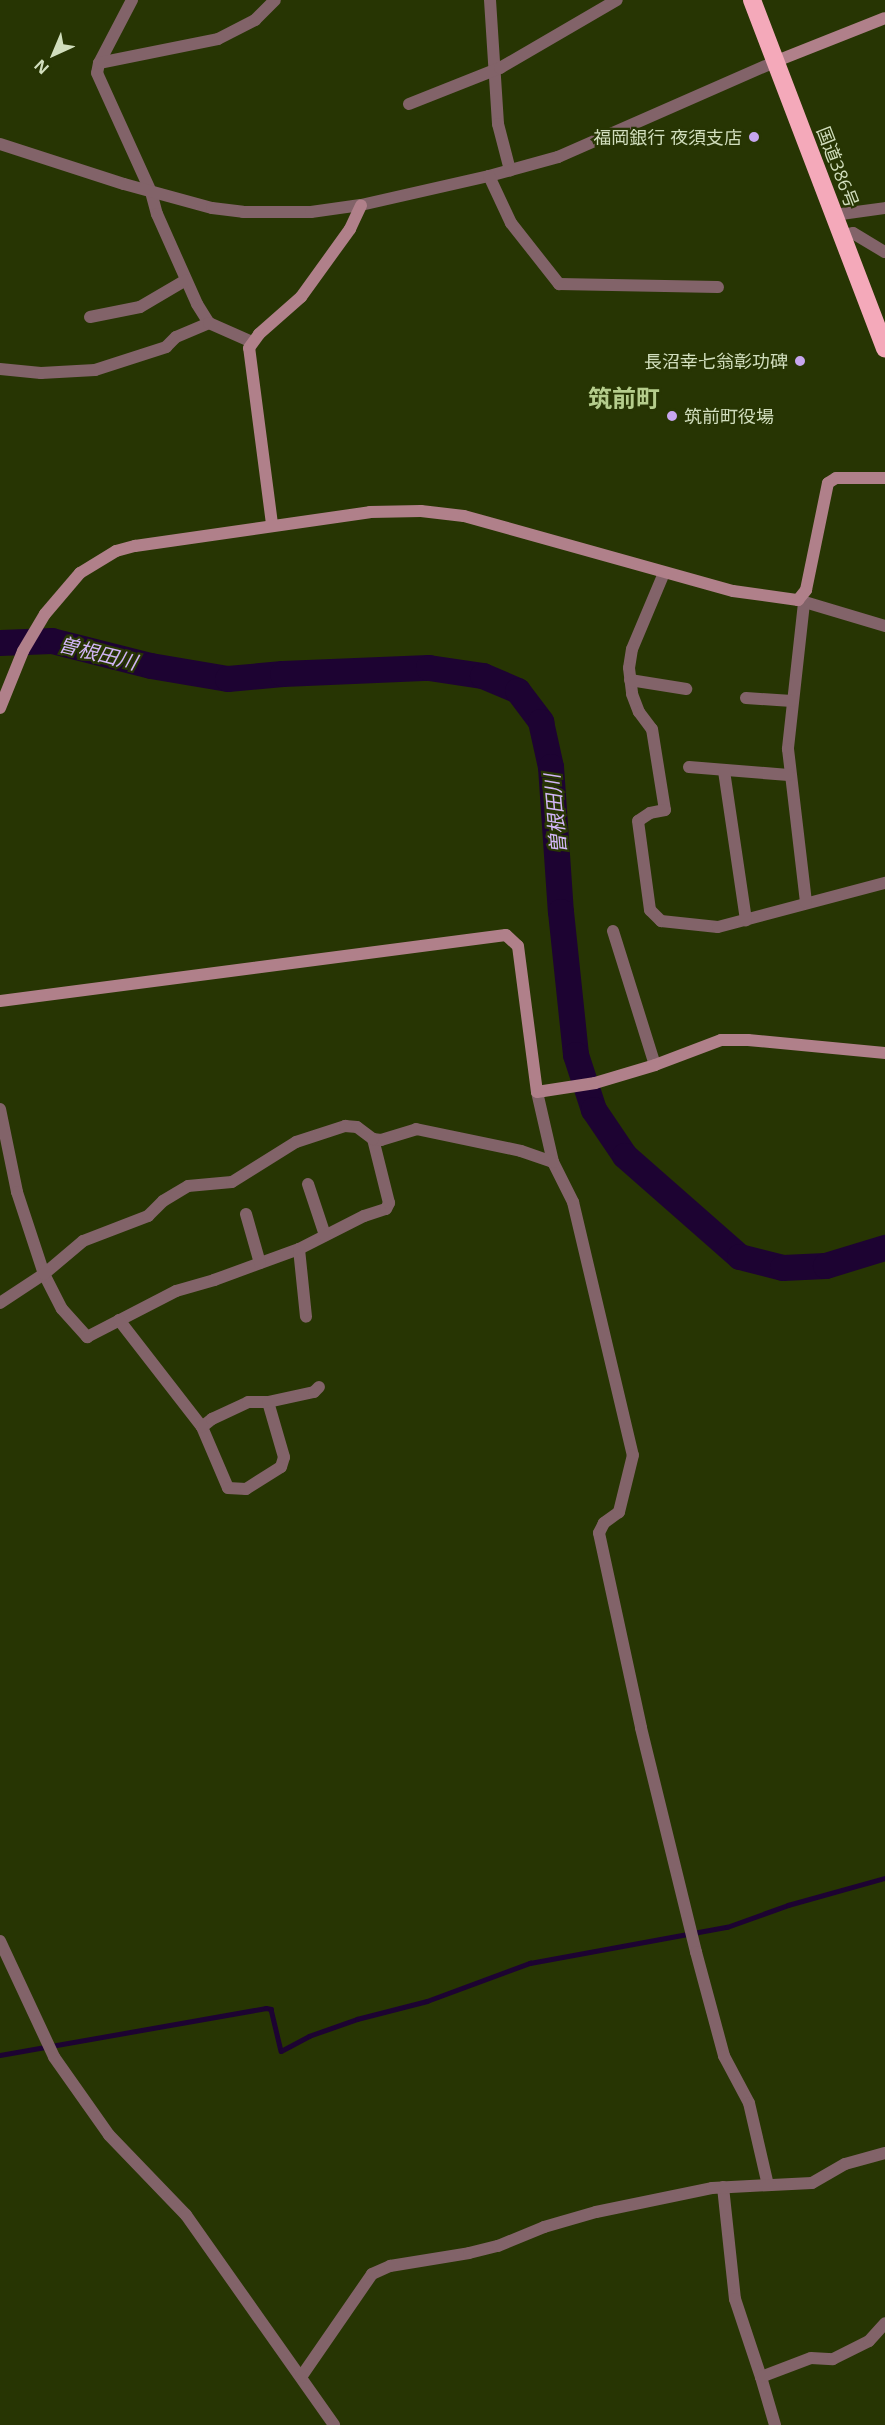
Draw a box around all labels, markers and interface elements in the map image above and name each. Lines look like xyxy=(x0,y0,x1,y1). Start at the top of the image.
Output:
north arrow xyxy=(24,24,84,84)
text: N xyxy=(29,55,54,79)
street label: 国道386号 xyxy=(813,124,863,210)
place label: 福岡銀行 夜須支店 xyxy=(593,126,742,148)
marker: 福岡銀行 夜須支店 xyxy=(747,130,761,144)
place label: 長沼幸七翁彰功碑 xyxy=(644,350,788,372)
marker: 長沼幸七翁彰功碑 xyxy=(793,354,807,368)
district label: 筑前町 xyxy=(588,384,660,412)
place label: 筑前町役場 xyxy=(684,405,774,427)
marker: 筑前町役場 xyxy=(665,409,679,423)
water label: 曽根田川 xyxy=(56,632,140,674)
water label: 曽根田川 xyxy=(540,773,570,855)

